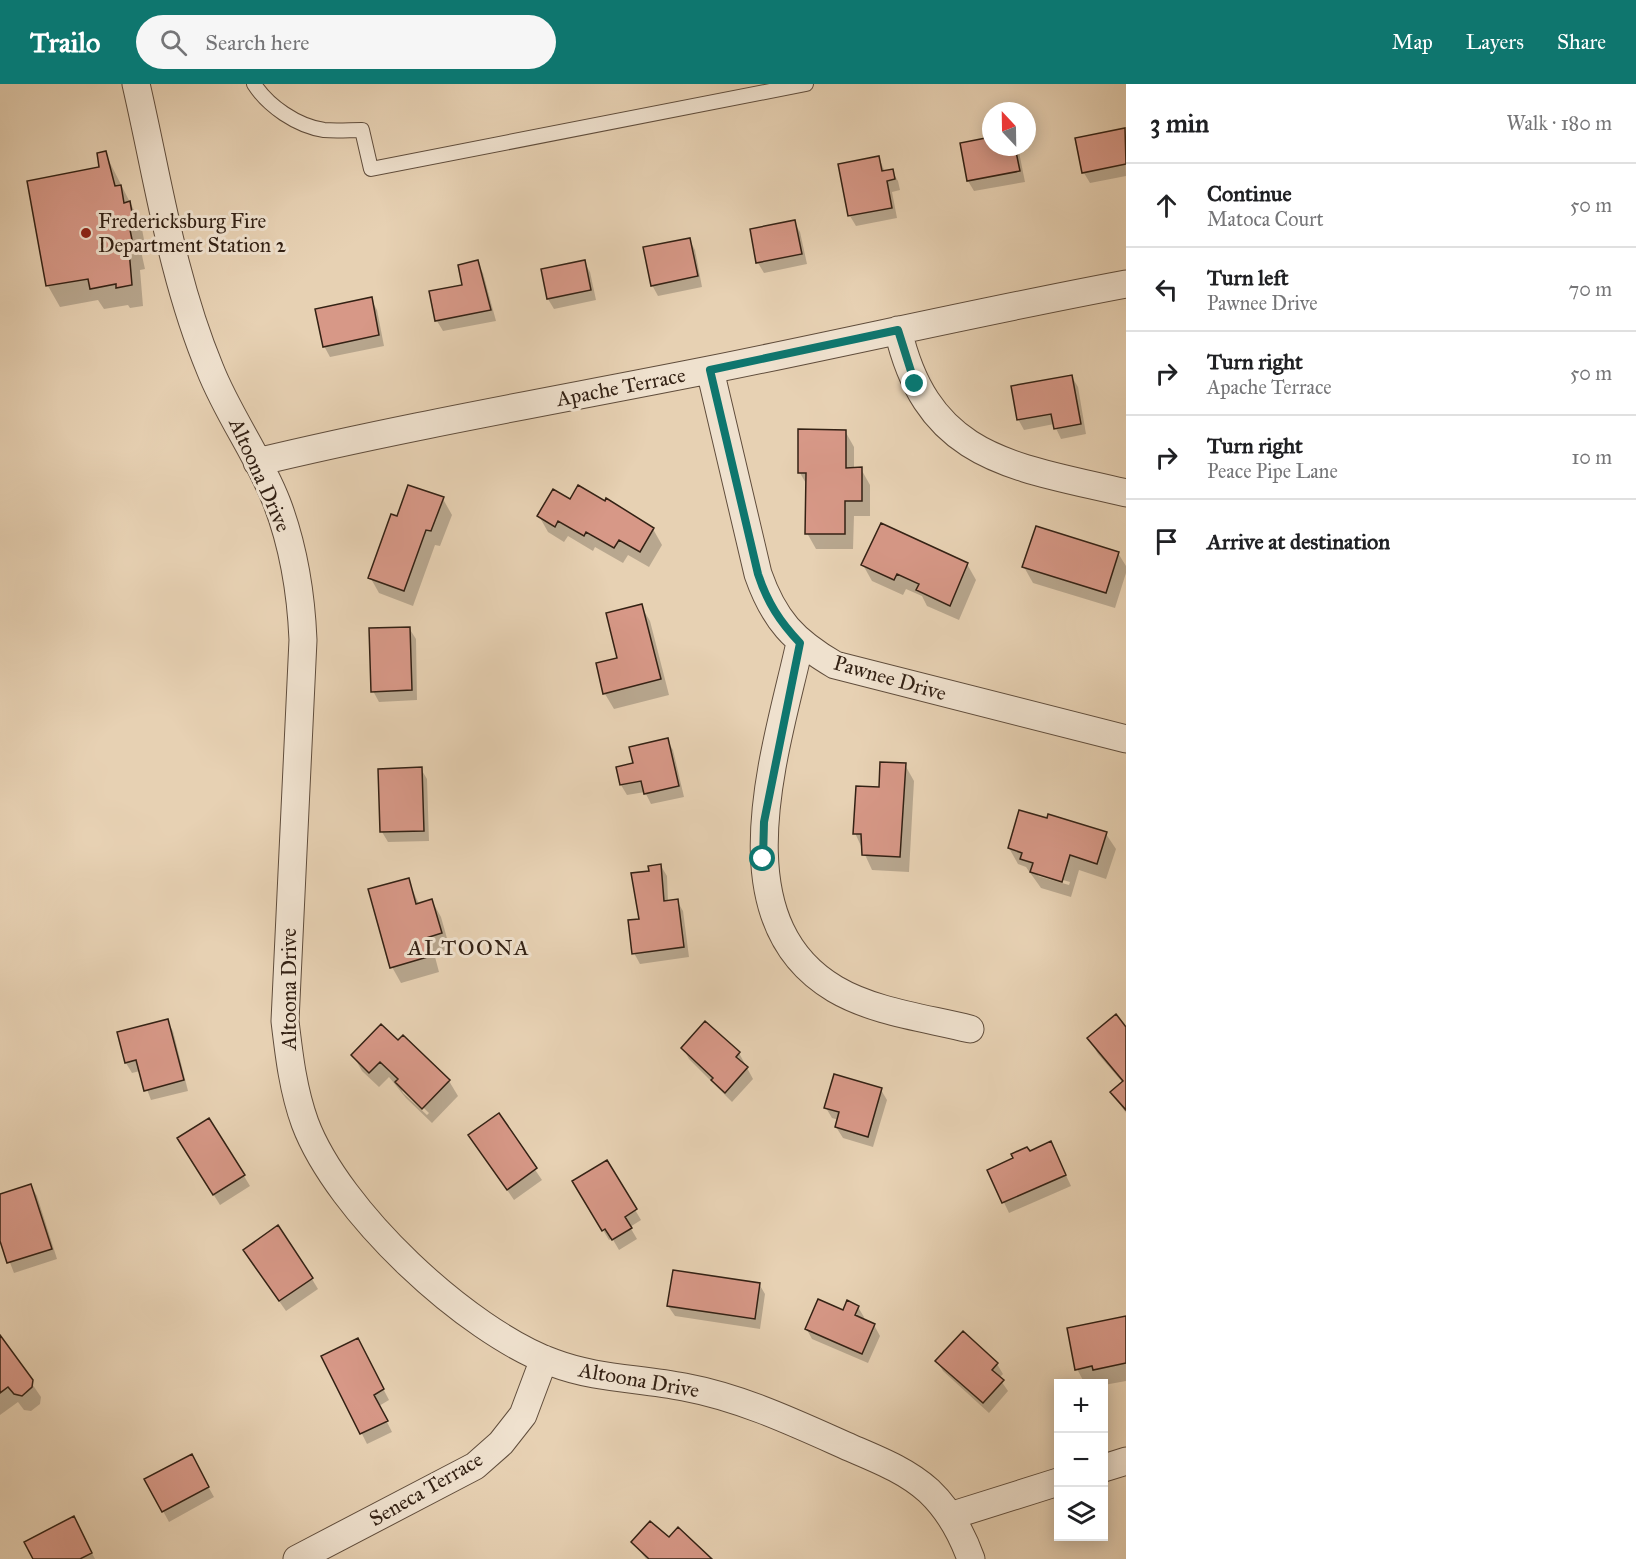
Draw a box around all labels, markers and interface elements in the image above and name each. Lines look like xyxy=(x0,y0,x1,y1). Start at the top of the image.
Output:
search box xyxy=(136,15,556,69)
text: Trailo xyxy=(30,25,100,60)
icon: search xyxy=(157,26,190,59)
text: Search here xyxy=(205,29,309,56)
text: Map xyxy=(1392,29,1433,55)
text: Layers xyxy=(1466,29,1524,55)
text: Share xyxy=(1557,29,1606,55)
north arrow xyxy=(982,102,1036,156)
text: 3 min xyxy=(1150,107,1209,139)
text: Walk · 180 m xyxy=(1507,111,1612,135)
text: Continue xyxy=(1207,180,1292,207)
icon: ahead xyxy=(1150,189,1183,222)
text: 50 m xyxy=(1570,193,1612,217)
text: Matoca Court xyxy=(1207,207,1324,231)
place label: Fredericksburg Fire Department Station 2 xyxy=(98,208,287,258)
marker: Fredericksburg Fire Department Station 2 xyxy=(79,226,93,240)
text: Turn left xyxy=(1207,264,1289,291)
icon: left xyxy=(1150,273,1183,306)
text: 70 m xyxy=(1569,277,1612,301)
text: Pawnee Drive xyxy=(1207,291,1318,315)
text: Turn right xyxy=(1207,348,1303,375)
icon: right xyxy=(1150,357,1183,390)
text: 50 m xyxy=(1570,361,1612,385)
street label: Apache Terrace xyxy=(553,362,688,412)
route end xyxy=(901,370,927,396)
text: Apache Terrace xyxy=(1207,375,1332,399)
street label: Altoona Drive xyxy=(223,413,297,536)
text: Turn right xyxy=(1207,432,1303,459)
icon: right xyxy=(1150,441,1183,474)
text: 10 m xyxy=(1571,445,1612,469)
text: Peace Pipe Lane xyxy=(1207,459,1338,483)
icon: arrive xyxy=(1150,525,1183,558)
text: Arrive at destination xyxy=(1207,528,1390,555)
street label: Pawnee Drive xyxy=(831,650,950,707)
route start xyxy=(749,845,775,871)
street label: Altoona Drive xyxy=(276,928,302,1051)
district label: ALTOONA xyxy=(407,934,530,961)
street label: Altoona Drive xyxy=(576,1356,702,1403)
map controls xyxy=(1054,1379,1108,1541)
button: + xyxy=(1054,1379,1108,1433)
button: − xyxy=(1054,1433,1108,1487)
street label: Seneca Terrace xyxy=(365,1446,488,1532)
button: layers xyxy=(1054,1487,1108,1541)

